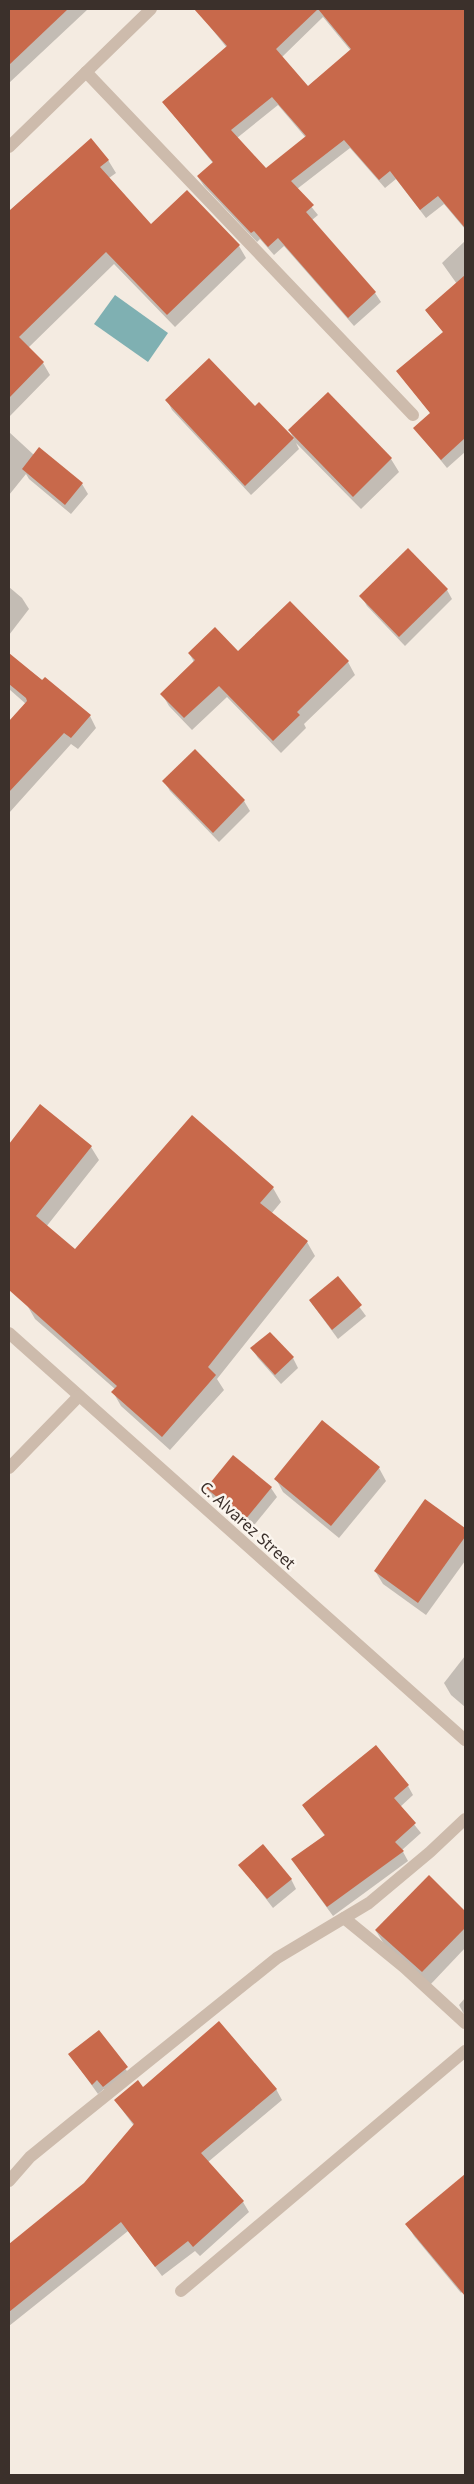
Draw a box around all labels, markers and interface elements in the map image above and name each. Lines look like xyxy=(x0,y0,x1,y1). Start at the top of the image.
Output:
street label: C. Alvarez Street xyxy=(195,1476,301,1574)

